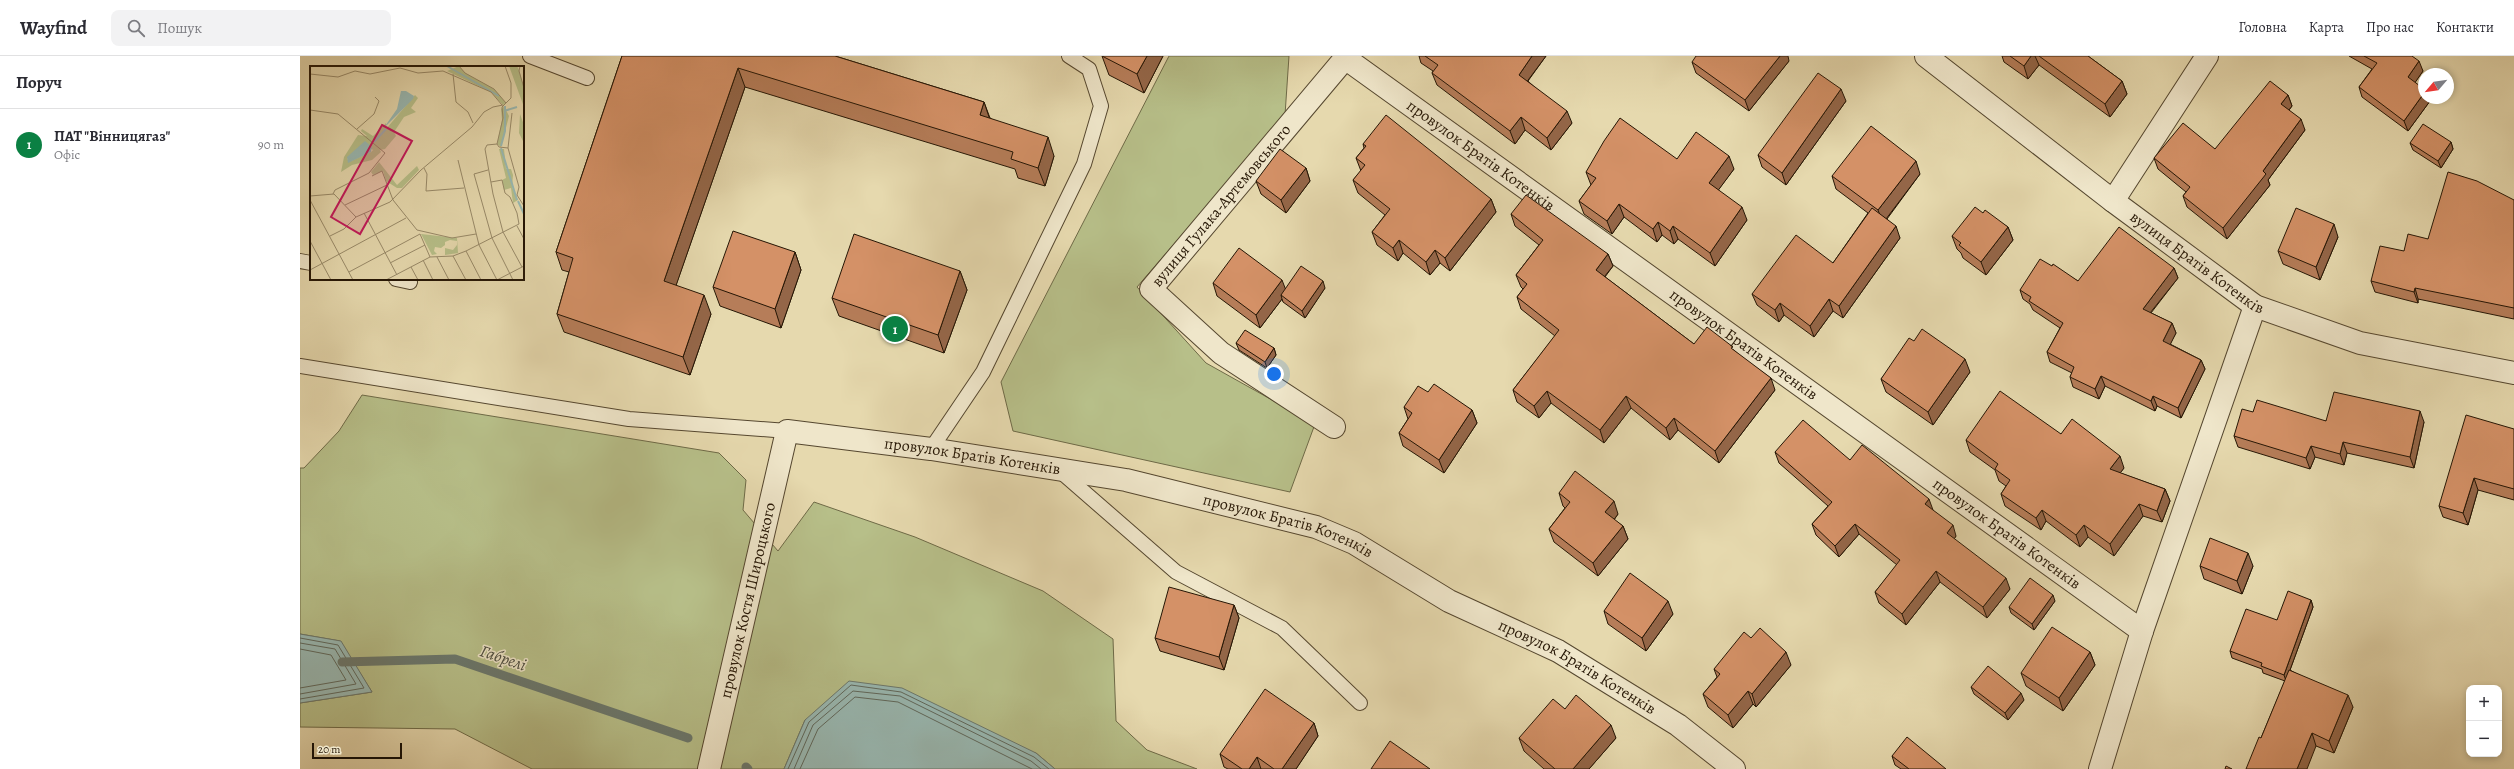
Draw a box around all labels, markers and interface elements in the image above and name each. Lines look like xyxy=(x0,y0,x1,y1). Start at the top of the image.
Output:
search box xyxy=(111,10,391,46)
text: Wayfind xyxy=(20,15,87,41)
icon: search xyxy=(125,17,147,39)
text: Пошук xyxy=(157,18,202,38)
text: Головна xyxy=(2238,18,2287,37)
text: Карта xyxy=(2309,18,2344,37)
text: Про нас xyxy=(2366,18,2414,37)
text: Контакти xyxy=(2436,18,2494,37)
inset map xyxy=(310,66,524,280)
north arrow xyxy=(2418,68,2454,104)
text: Поруч xyxy=(16,71,62,94)
street label: провулок Братів Котенків xyxy=(1402,95,1559,216)
street label: вулиця Гулака-Артемовського xyxy=(1146,120,1296,292)
text: ПАТ "Вінницягаз" xyxy=(54,126,170,146)
text: 1 xyxy=(27,136,31,153)
text: 90 m xyxy=(258,136,284,153)
text: Офіс xyxy=(54,146,80,163)
street label: вулиця Братів Котенків xyxy=(2125,206,2267,319)
street label: провулок Братів Котенків xyxy=(1665,284,1822,405)
pin: 1 xyxy=(882,314,908,344)
your location xyxy=(1264,364,1284,384)
street label: провулок Братів Котенків xyxy=(883,432,1062,480)
street label: провулок Братів Котенків xyxy=(1928,473,2085,595)
street label: провулок Братів Котенків xyxy=(1201,488,1377,563)
street label: провулок Костя Широцького xyxy=(715,500,781,701)
street label: провулок Братів Котенків xyxy=(1495,614,1660,720)
water label: Габрелі xyxy=(477,639,530,677)
map controls xyxy=(2466,685,2502,757)
button: + xyxy=(2466,685,2502,721)
button: − xyxy=(2466,721,2502,757)
scale bar xyxy=(312,741,402,760)
text: 20 m xyxy=(318,742,340,757)

